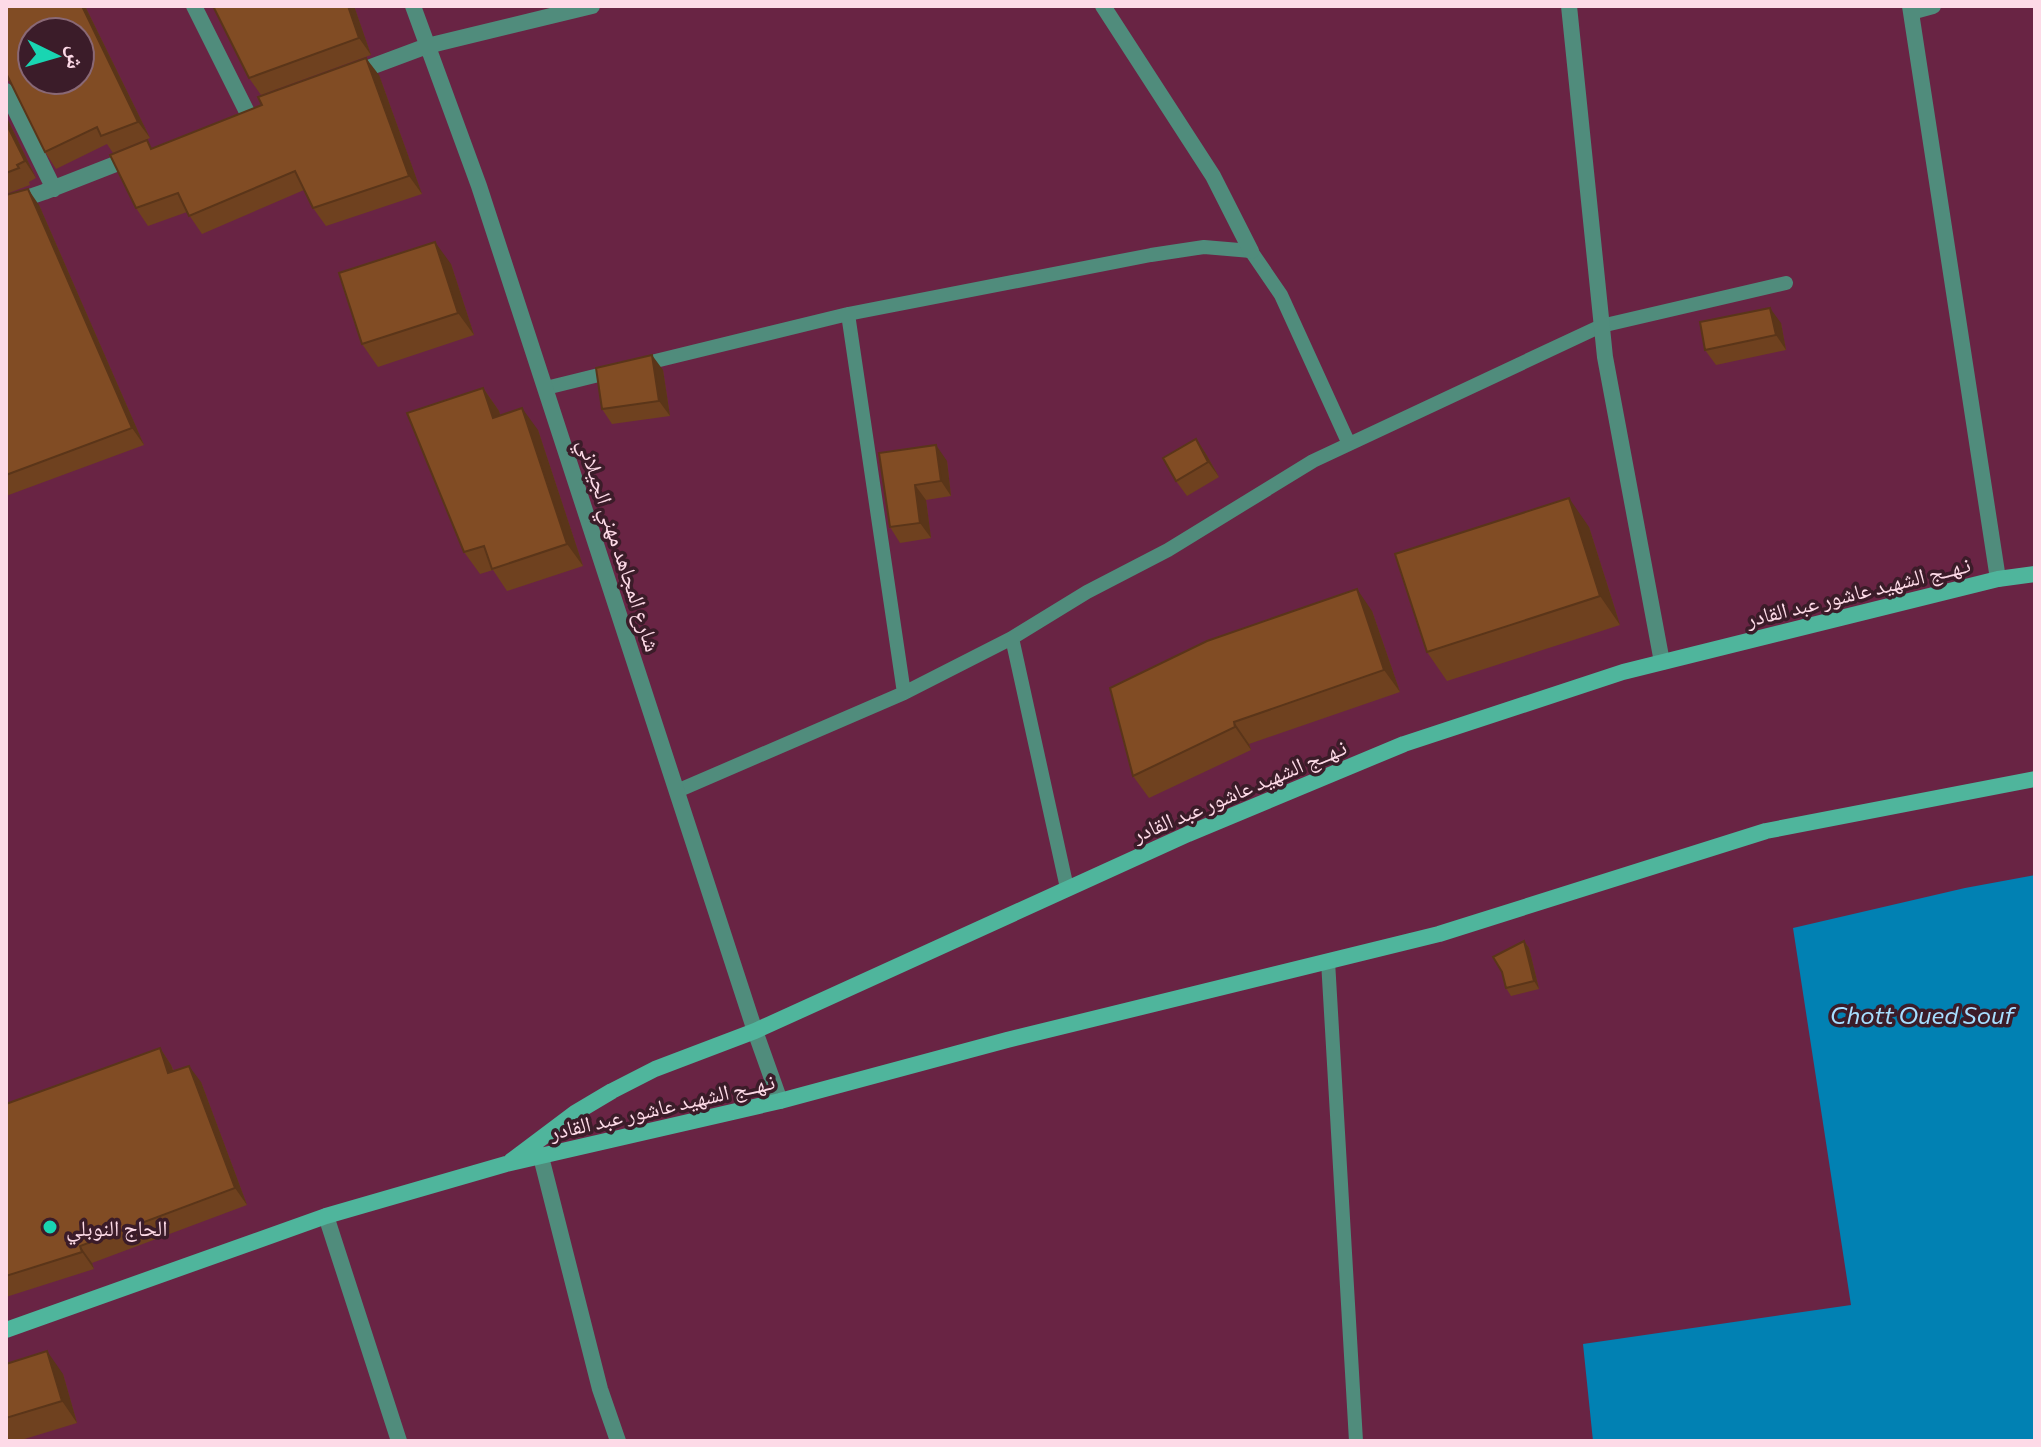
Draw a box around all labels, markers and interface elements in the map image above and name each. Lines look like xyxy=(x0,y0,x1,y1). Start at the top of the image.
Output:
north arrow xyxy=(16,16,96,96)
text: ش xyxy=(61,45,91,71)
street label: شارع المجاهد مهني الجيلاني xyxy=(568,435,667,656)
street label: نـهــج الشهيد عاشور عبد القادر xyxy=(1742,550,1973,633)
street label: نـهــج الشهيد عاشور عبد القادر xyxy=(1127,733,1351,849)
water label: Chott Oued Souf xyxy=(1830,1000,2016,1029)
street label: نـهــج الشهيد عاشور عبد القادر xyxy=(546,1067,778,1146)
place label: الحاج النوبلي xyxy=(66,1214,168,1245)
marker: الحاج النوبلي xyxy=(41,1218,59,1236)

